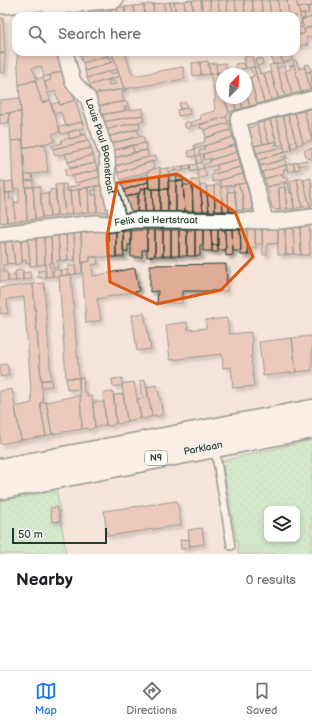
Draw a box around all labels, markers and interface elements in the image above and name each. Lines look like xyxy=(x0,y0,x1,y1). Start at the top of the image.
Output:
search box xyxy=(12,12,300,56)
icon: search xyxy=(26,23,48,45)
text: Search here xyxy=(58,25,141,44)
north arrow xyxy=(216,68,252,104)
street label: Louis Paul Boonstraat xyxy=(83,97,117,195)
street label: Felix de Hertstraat xyxy=(113,214,198,229)
street label: Parklaan xyxy=(183,439,224,458)
road number: N9 xyxy=(145,451,167,465)
map controls xyxy=(264,506,300,542)
button: layers xyxy=(264,506,300,542)
scale bar xyxy=(12,526,107,545)
text: 50 m xyxy=(18,528,43,541)
text: Nearby xyxy=(16,570,73,590)
text: 0 results xyxy=(246,572,296,588)
tab: Map xyxy=(35,680,57,717)
tab: Directions xyxy=(126,680,177,717)
tab: Saved xyxy=(246,680,277,717)

